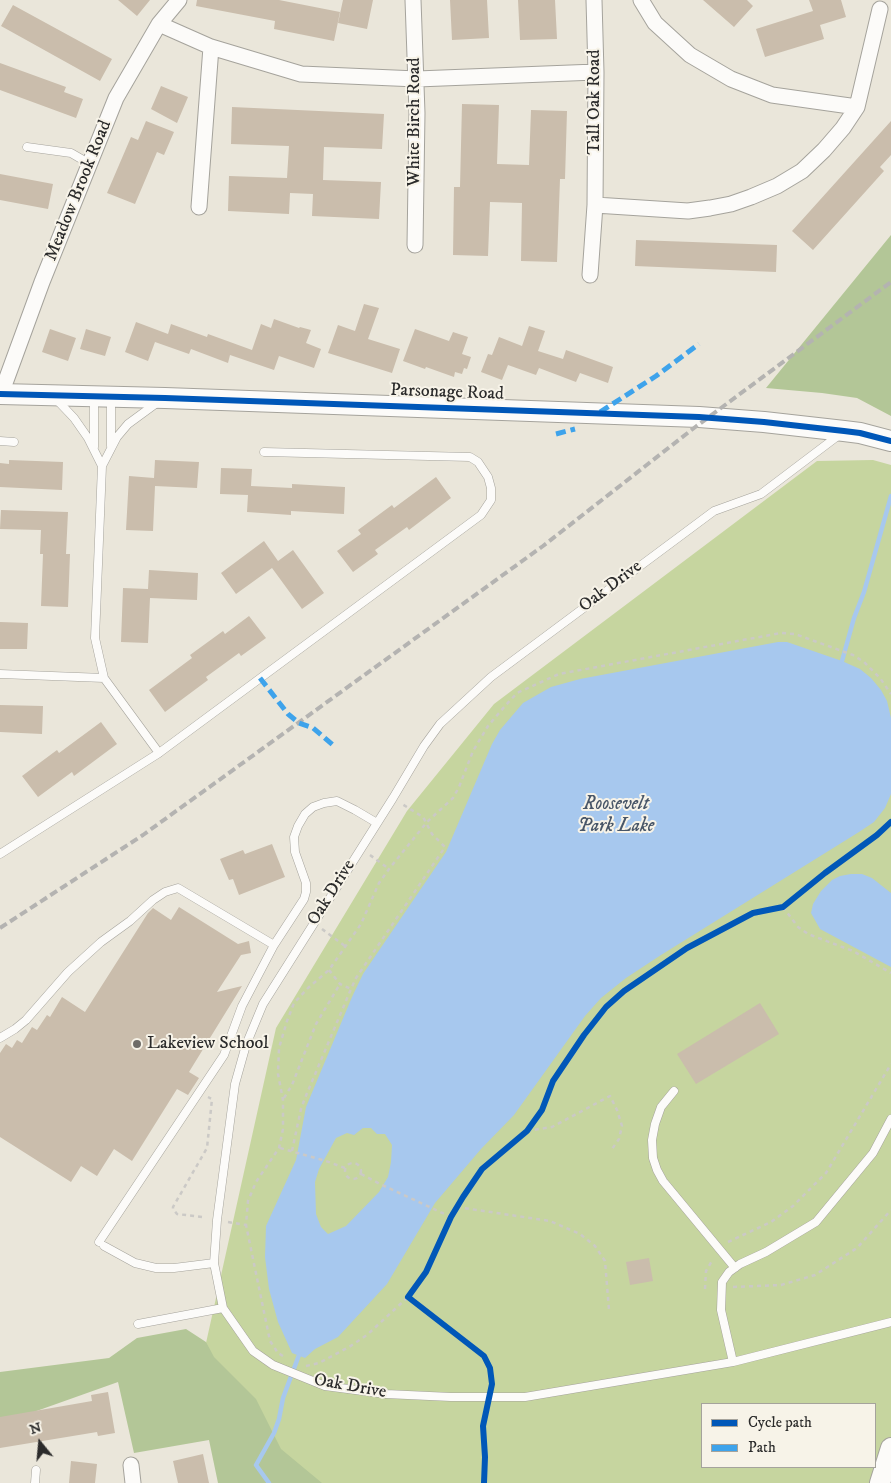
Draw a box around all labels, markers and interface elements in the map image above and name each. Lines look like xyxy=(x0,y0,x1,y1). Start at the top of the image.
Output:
street label: Tall Oak Road xyxy=(584,50,606,154)
street label: White Birch Road xyxy=(404,58,426,186)
street label: Meadow Brook Road xyxy=(41,117,117,265)
street label: Parsonage Road xyxy=(390,380,504,406)
street label: Oak Drive xyxy=(575,556,647,618)
water label: Roosevelt Park Lake xyxy=(578,794,654,838)
street label: Oak Drive xyxy=(303,856,361,930)
place label: Lakeview School xyxy=(147,1033,269,1055)
marker: Lakeview School xyxy=(131,1038,143,1050)
street label: Oak Drive xyxy=(312,1370,388,1404)
legend xyxy=(701,1403,876,1468)
text: Cycle path xyxy=(748,1413,812,1432)
north arrow xyxy=(15,1418,65,1468)
text: N xyxy=(27,1418,44,1439)
text: Path xyxy=(748,1438,776,1457)

